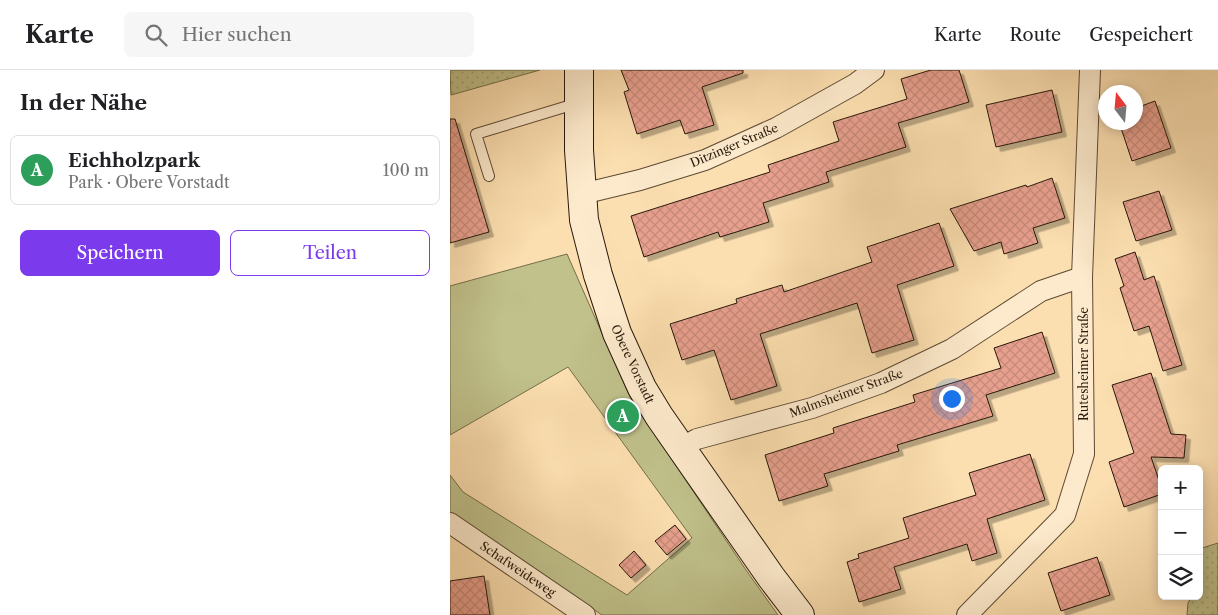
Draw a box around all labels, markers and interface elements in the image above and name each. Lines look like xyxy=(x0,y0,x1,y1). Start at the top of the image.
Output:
search box xyxy=(124,12,474,57)
text: Karte xyxy=(25,20,94,49)
icon: search xyxy=(142,21,170,49)
text: Hier suchen xyxy=(182,23,292,46)
text: Karte xyxy=(934,24,982,46)
text: Route xyxy=(1010,24,1061,46)
text: Gespeichert xyxy=(1089,24,1193,46)
north arrow xyxy=(1098,85,1143,130)
text: In der Nähe xyxy=(20,90,147,115)
street label: Ditzinger Straße xyxy=(688,120,780,170)
text: Eichholzpark xyxy=(68,149,200,172)
text: A xyxy=(31,160,43,180)
text: 100 m xyxy=(383,160,429,180)
text: Park · Obere Vorstadt xyxy=(68,172,230,192)
button: Speichern xyxy=(20,230,220,276)
button: Teilen xyxy=(230,230,430,276)
street label: Rutesheimer Straße xyxy=(1076,307,1091,421)
street label: Obere Vorstadt xyxy=(608,322,658,407)
street label: Malmsheimer Straße xyxy=(787,365,905,421)
your location xyxy=(939,386,965,412)
pin: A xyxy=(607,397,639,435)
map controls xyxy=(1158,465,1203,600)
button: + xyxy=(1158,465,1203,510)
button: − xyxy=(1158,510,1203,555)
street label: Schafweideweg xyxy=(477,538,559,600)
button: layers xyxy=(1158,555,1203,600)

